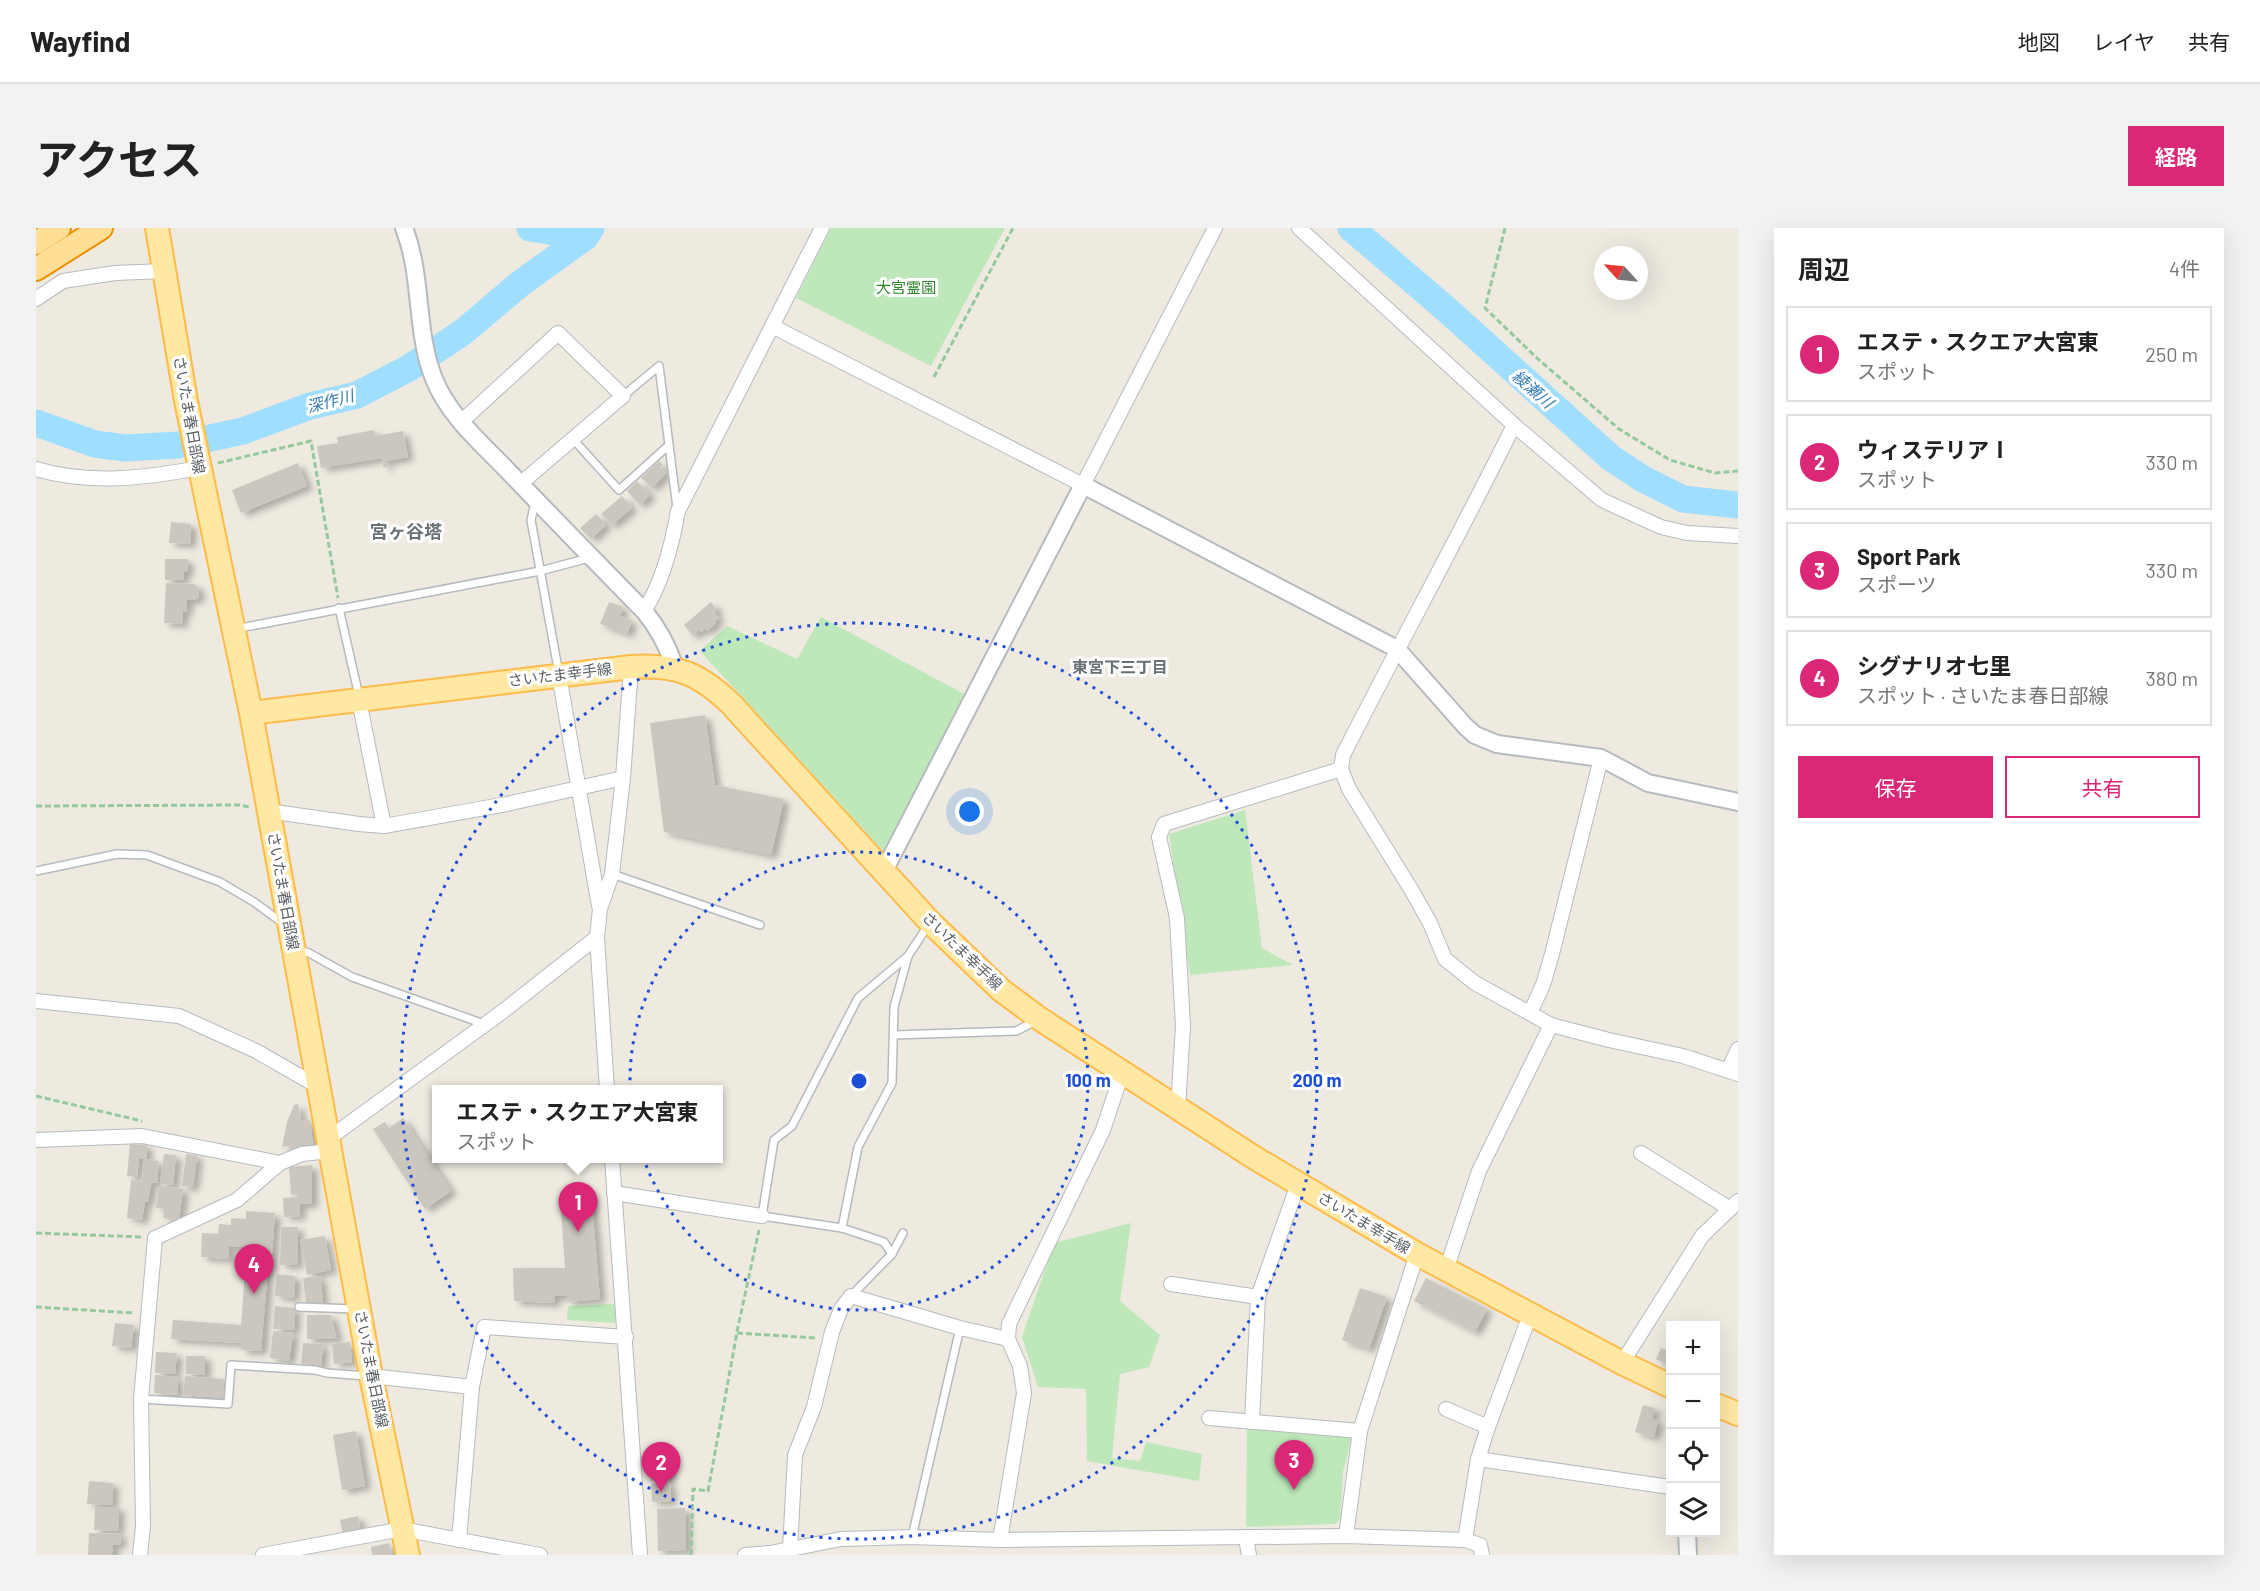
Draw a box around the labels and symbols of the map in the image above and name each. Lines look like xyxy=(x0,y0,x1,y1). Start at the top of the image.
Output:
north arrow xyxy=(1594,246,1648,300)
park label: 大宮霊園 xyxy=(876,278,936,296)
street label: さいたま春日部線 xyxy=(171,354,209,475)
water label: 綾瀬川 xyxy=(1509,366,1559,413)
water label: 深作川 xyxy=(304,385,357,416)
district label: 宮ヶ谷塔 xyxy=(370,520,442,542)
district label: 東宮下三丁目 xyxy=(1072,657,1168,676)
street label: さいたま幸手線 xyxy=(507,659,613,689)
your location xyxy=(955,797,984,826)
street label: さいたま春日部線 xyxy=(265,830,303,951)
street label: さいたま幸手線 xyxy=(919,907,1007,993)
text: 100 m xyxy=(1065,1069,1111,1091)
text: 200 m xyxy=(1292,1069,1342,1091)
centre of rings xyxy=(849,1071,869,1091)
pin: 1 xyxy=(558,1182,598,1232)
street label: さいたま幸手線 xyxy=(1315,1188,1414,1257)
pin: 4 xyxy=(234,1244,274,1294)
street label: さいたま春日部線 xyxy=(352,1308,392,1429)
pin: 3 xyxy=(1274,1440,1314,1490)
pin: 2 xyxy=(642,1442,680,1492)

